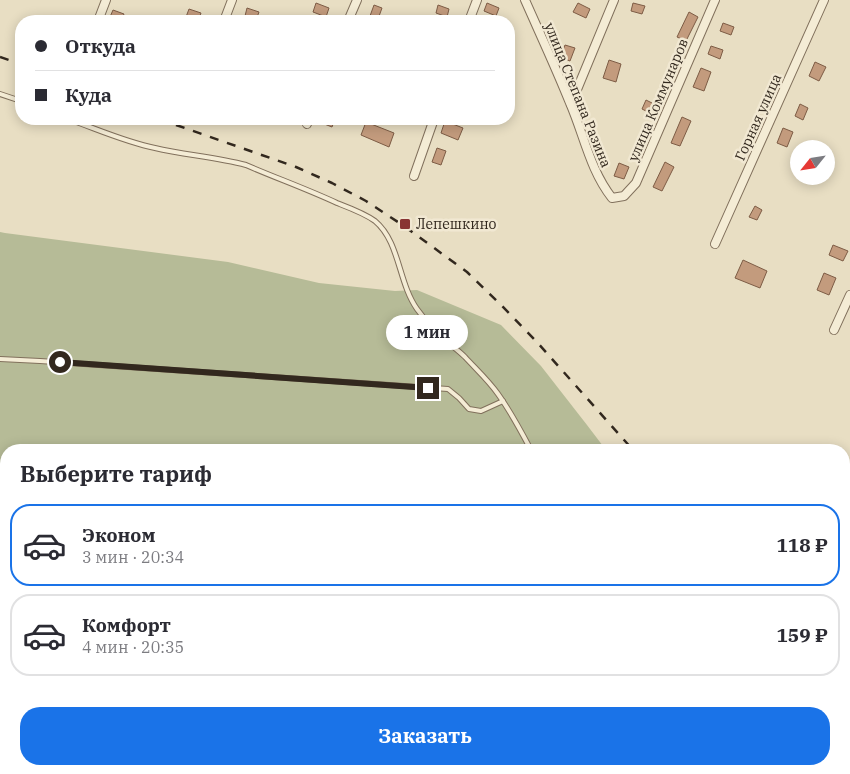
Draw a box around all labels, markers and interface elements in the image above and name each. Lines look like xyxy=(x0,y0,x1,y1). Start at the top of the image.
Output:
street label: улица Степана Разина xyxy=(541,20,615,171)
text: Откуда xyxy=(65,34,136,58)
street label: улица Коммунаров xyxy=(624,36,692,164)
street label: Горная улица xyxy=(731,70,785,163)
text: Куда xyxy=(65,83,112,107)
north arrow xyxy=(790,140,835,185)
map controls xyxy=(790,140,835,185)
place label: Лепешкино xyxy=(416,215,497,233)
marker: Лепешкино xyxy=(398,217,412,231)
callout: 1 мин xyxy=(387,316,469,350)
text: 1 мин xyxy=(404,322,450,342)
route start xyxy=(49,351,71,373)
route end xyxy=(417,377,439,399)
text: Выберите тариф xyxy=(20,459,212,488)
icon: car xyxy=(22,523,67,568)
text: Эконом xyxy=(82,523,155,547)
text: 118 ₽ xyxy=(776,533,828,557)
text: 3 мин · 20:34 xyxy=(82,547,184,567)
icon: car xyxy=(22,613,67,658)
text: Комфорт xyxy=(82,613,171,637)
text: 159 ₽ xyxy=(776,623,828,647)
text: 4 мин · 20:35 xyxy=(82,637,184,657)
button: Заказать xyxy=(20,707,830,765)

